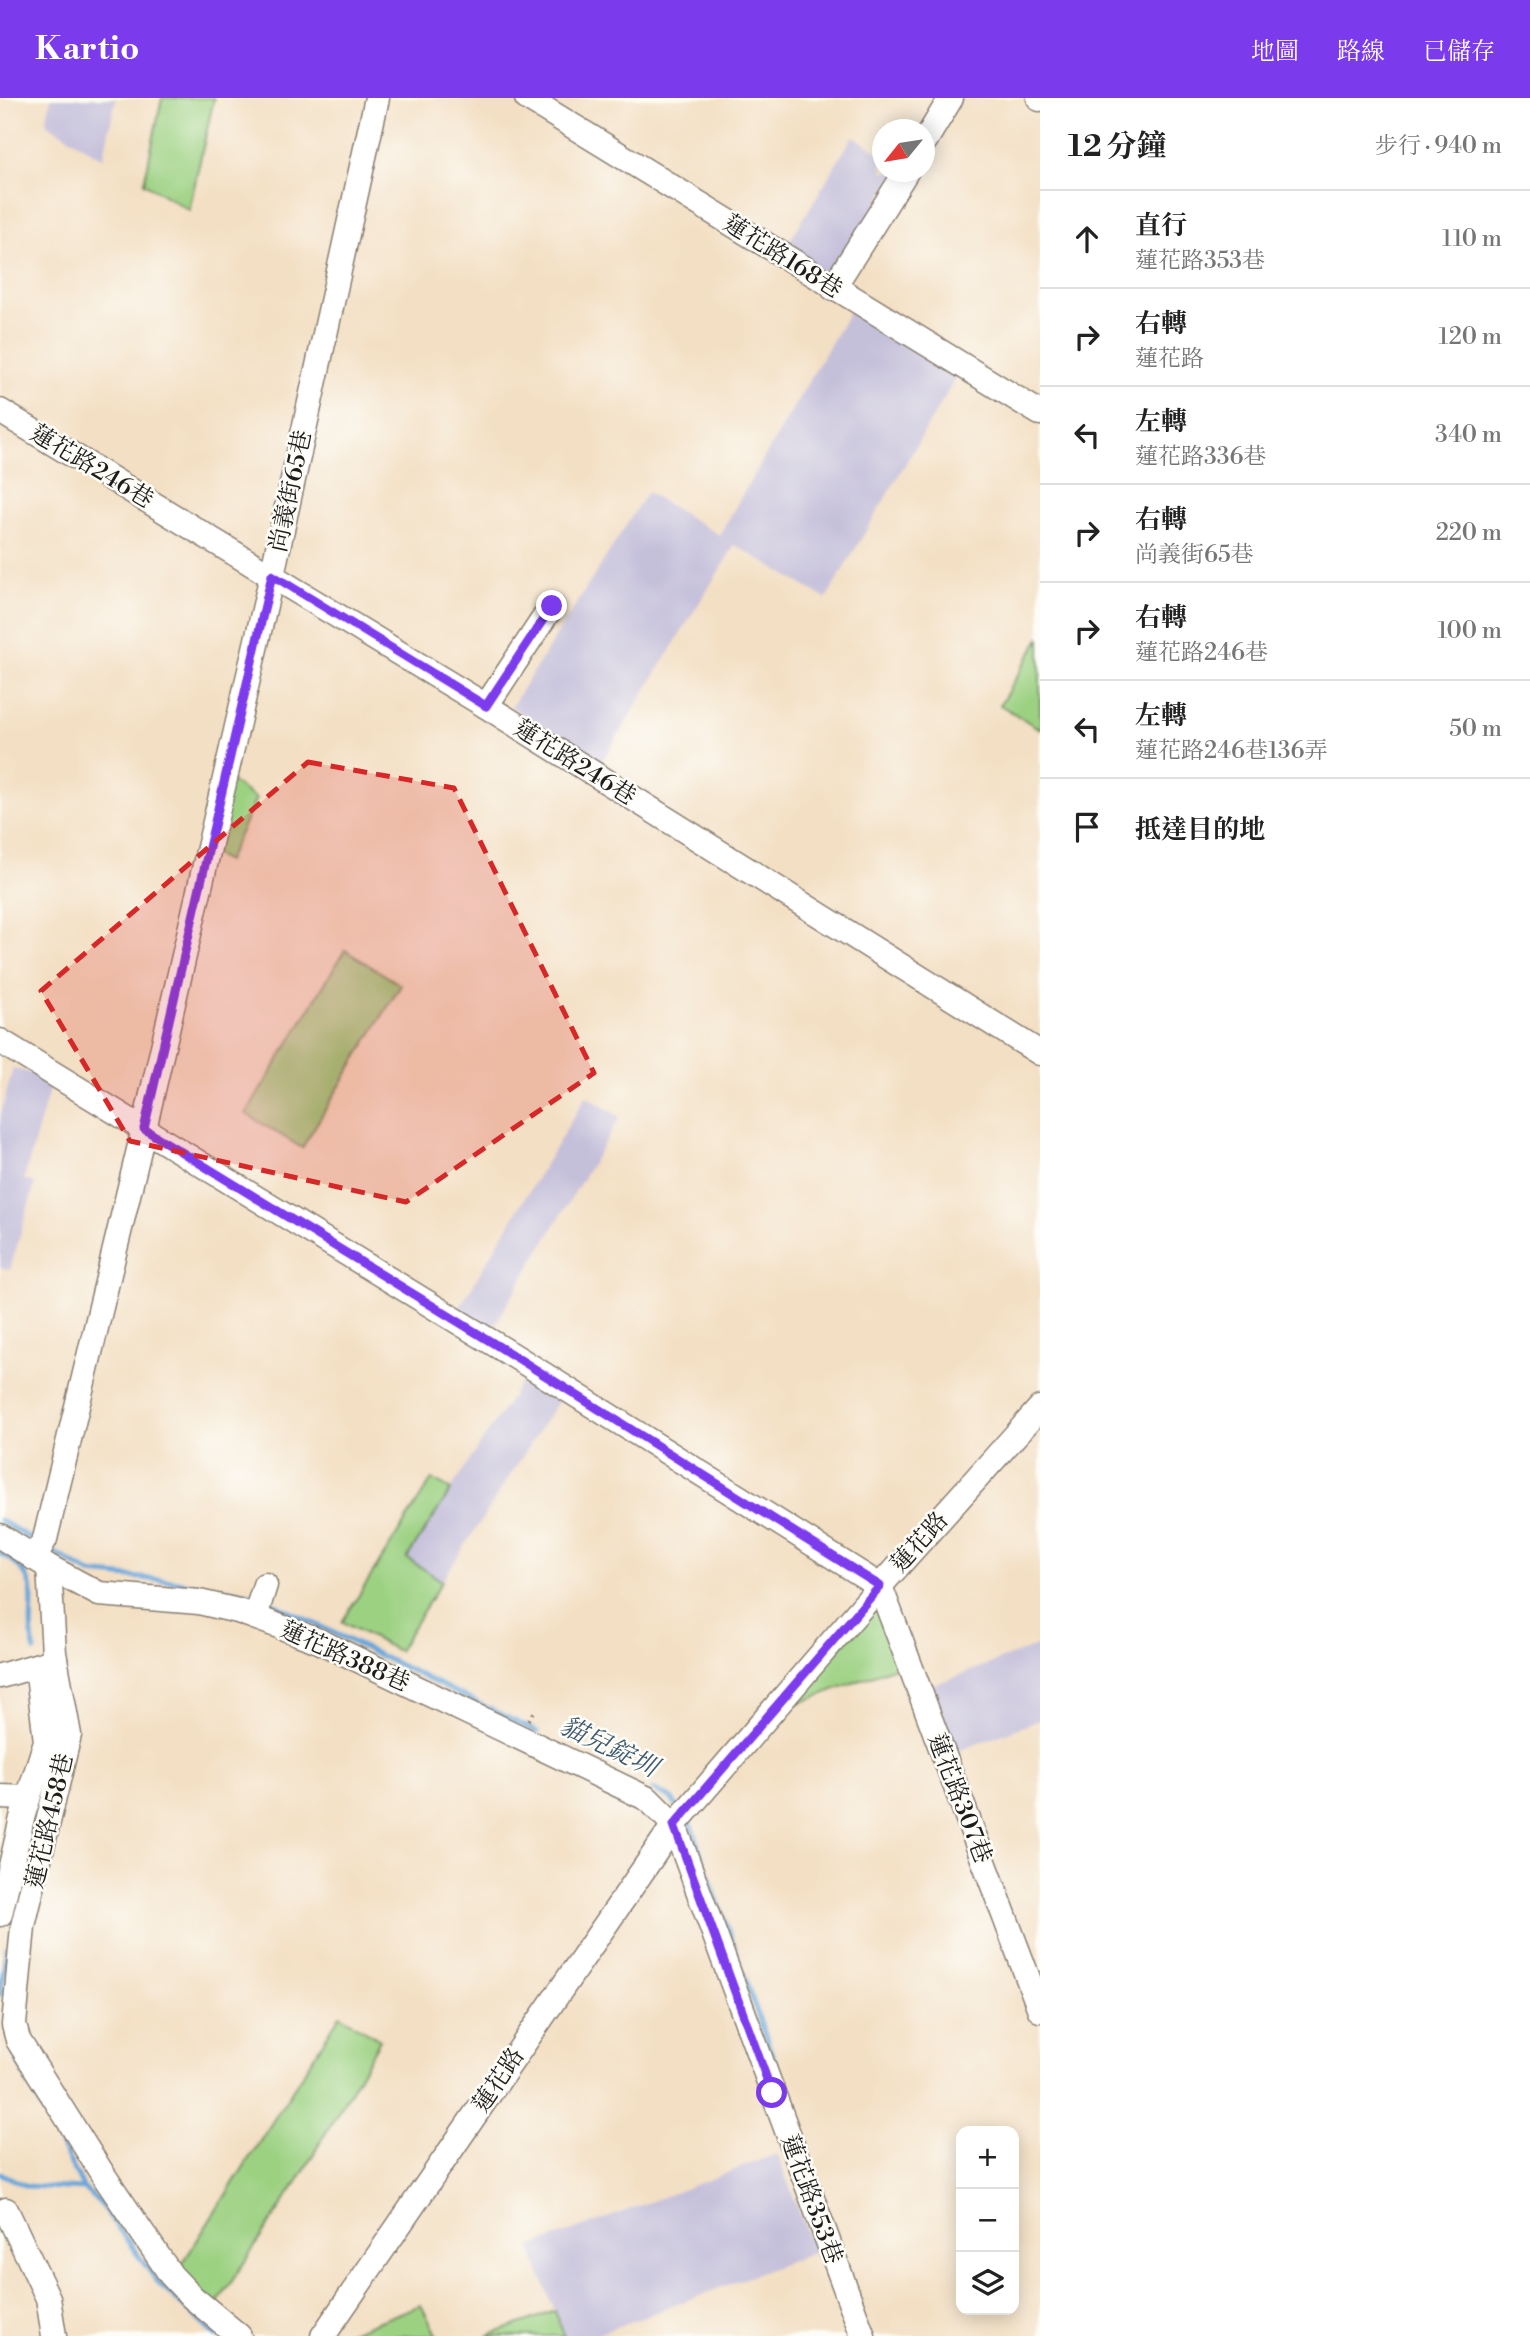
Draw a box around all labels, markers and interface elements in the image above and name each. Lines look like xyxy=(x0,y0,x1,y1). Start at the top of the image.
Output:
text: Kartio xyxy=(35,29,139,70)
text: 地圖 xyxy=(1251,37,1299,67)
text: 路線 xyxy=(1337,37,1385,67)
text: 已儲存 xyxy=(1423,37,1495,67)
north arrow xyxy=(872,119,935,182)
text: 12 分鐘 xyxy=(1068,128,1167,166)
text: 步行 · 940 m xyxy=(1375,132,1502,160)
street label: 蓮花路168巷 xyxy=(717,208,848,305)
text: 直行 xyxy=(1135,210,1187,242)
icon: ahead xyxy=(1068,220,1106,258)
text: 110 m xyxy=(1442,225,1502,253)
text: 蓮花路353巷 xyxy=(1135,247,1265,275)
text: 右轉 xyxy=(1135,308,1187,340)
icon: right xyxy=(1068,318,1106,356)
text: 120 m xyxy=(1438,323,1502,351)
text: 蓮花路 xyxy=(1135,345,1204,373)
text: 左轉 xyxy=(1135,406,1187,438)
icon: left xyxy=(1068,416,1106,454)
street label: 蓮花路246巷 xyxy=(24,418,159,515)
text: 340 m xyxy=(1435,421,1502,449)
street label: 尚義街65巷 xyxy=(263,428,319,555)
text: 蓮花路336巷 xyxy=(1135,443,1266,471)
text: 右轉 xyxy=(1135,504,1187,536)
icon: right xyxy=(1068,514,1106,552)
text: 220 m xyxy=(1436,519,1502,547)
text: 尚義街65巷 xyxy=(1135,541,1254,569)
route end xyxy=(536,590,567,621)
text: 右轉 xyxy=(1135,602,1187,634)
icon: right xyxy=(1068,612,1106,650)
text: 100 m xyxy=(1437,617,1502,645)
text: 蓮花路246巷 xyxy=(1135,639,1268,667)
text: 左轉 xyxy=(1135,700,1187,732)
icon: left xyxy=(1068,710,1106,748)
street label: 蓮花路246巷 xyxy=(508,713,641,812)
text: 50 m xyxy=(1449,715,1502,743)
text: 蓮花路246巷136弄 xyxy=(1135,737,1327,765)
icon: arrive xyxy=(1068,808,1106,846)
text: 抵達目的地 xyxy=(1135,814,1265,846)
street label: 蓮花路 xyxy=(885,1506,955,1579)
street label: 蓮花路388巷 xyxy=(275,1615,414,1699)
water label: 貓兒錠圳 xyxy=(555,1710,666,1786)
street label: 蓮花路307巷 xyxy=(921,1729,998,1868)
street label: 蓮花路458巷 xyxy=(20,1751,80,1892)
street label: 蓮花路 xyxy=(466,2042,531,2119)
route start xyxy=(756,2077,787,2108)
map controls xyxy=(956,2126,1019,2315)
button: + xyxy=(956,2126,1019,2189)
street label: 蓮花路353巷 xyxy=(774,2130,848,2268)
button: − xyxy=(956,2189,1019,2252)
button: layers xyxy=(956,2252,1019,2315)

